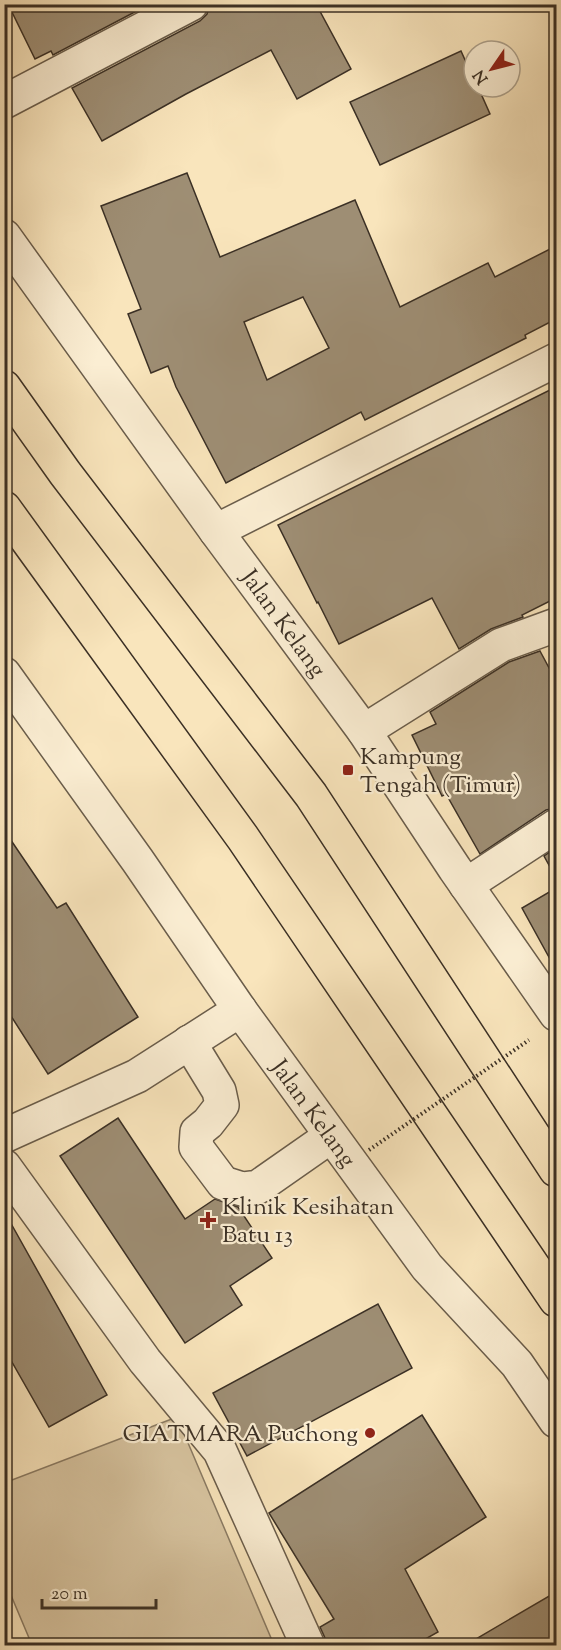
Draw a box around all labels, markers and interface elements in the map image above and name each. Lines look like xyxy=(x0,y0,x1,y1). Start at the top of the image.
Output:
north arrow xyxy=(462,39,522,99)
text: N xyxy=(469,64,495,88)
street label: Jalan Kelang xyxy=(230,562,333,685)
place label: Kampung Tengah (Timur) xyxy=(360,741,521,803)
marker: Kampung Tengah (Timur) xyxy=(341,763,355,777)
street label: Jalan Kelang xyxy=(260,1052,363,1175)
place label: Klinik Kesihatan Batu 13 xyxy=(222,1191,394,1253)
marker: Klinik Kesihatan Batu 13 xyxy=(199,1211,217,1229)
place label: GIATMARA Puchong xyxy=(122,1418,358,1452)
marker: GIATMARA Puchong xyxy=(363,1426,377,1440)
scale bar xyxy=(42,1572,156,1610)
text: 20 m xyxy=(51,1582,88,1608)

